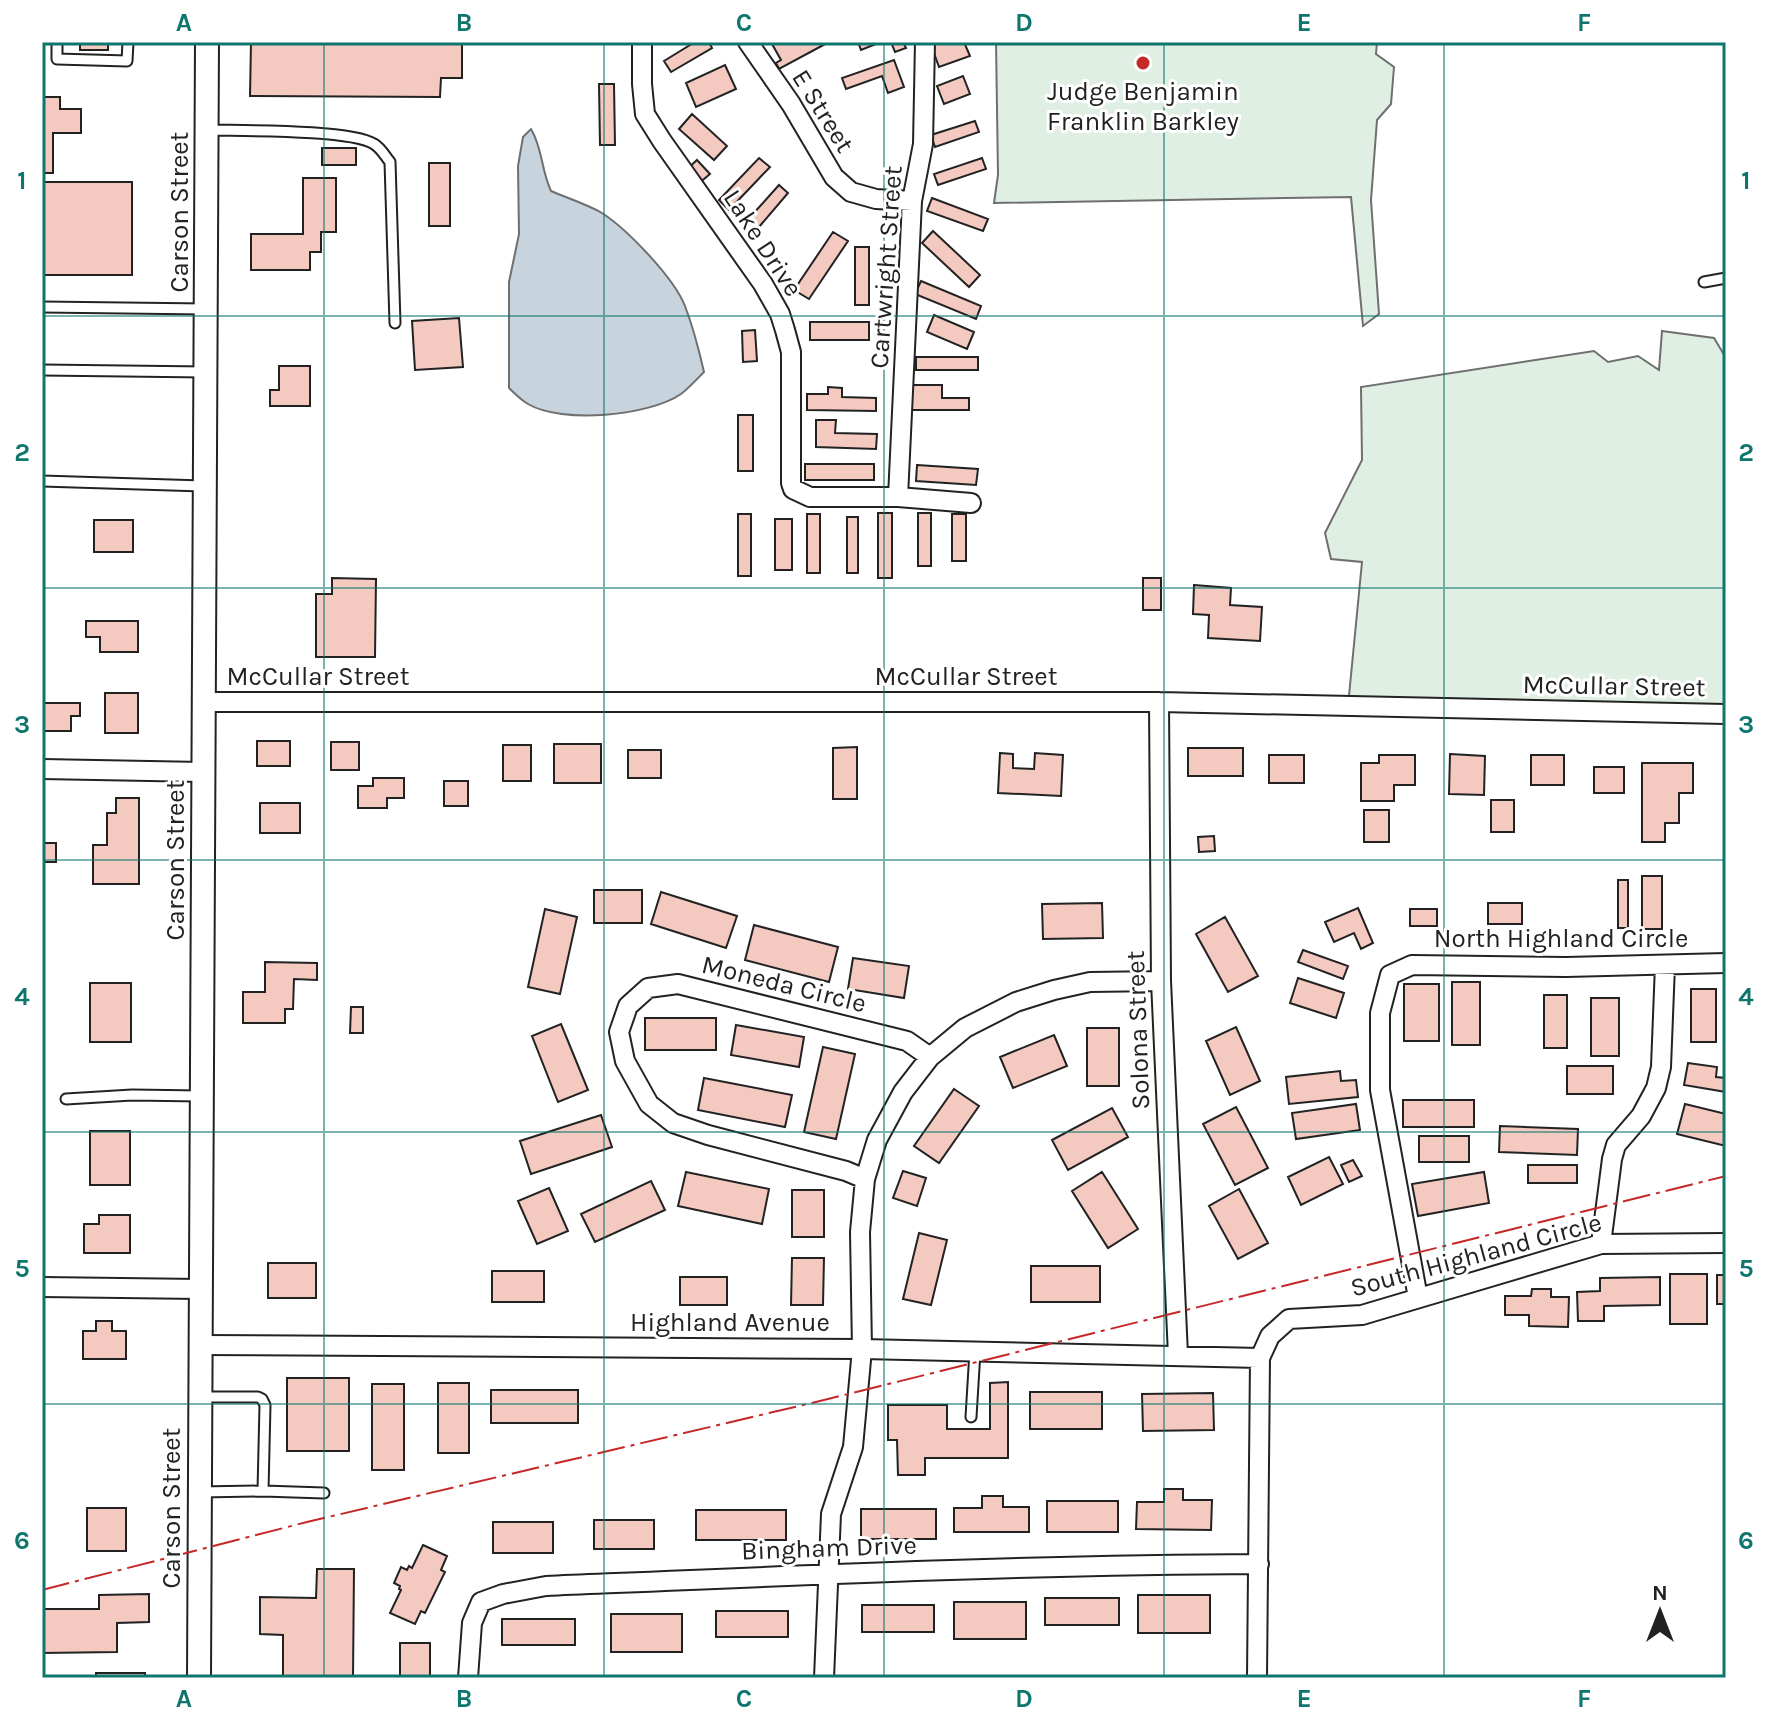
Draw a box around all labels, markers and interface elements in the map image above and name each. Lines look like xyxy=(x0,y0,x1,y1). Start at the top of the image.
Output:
text: A xyxy=(176,7,192,38)
text: B xyxy=(456,7,472,38)
text: C xyxy=(736,7,752,38)
text: D xyxy=(1015,7,1033,38)
text: E xyxy=(1296,7,1312,38)
text: F xyxy=(1577,7,1591,38)
marker: Judge Benjamin Franklin Barkley xyxy=(1134,54,1152,72)
street label: E Street xyxy=(785,64,861,158)
place label: Judge Benjamin Franklin Barkley xyxy=(1047,76,1239,137)
street label: Carson Street xyxy=(164,131,195,292)
street label: Cartwright Street xyxy=(863,164,909,369)
text: 1 xyxy=(17,165,27,196)
text: 1 xyxy=(1741,165,1751,196)
street label: Lake Drive xyxy=(717,184,809,302)
text: 2 xyxy=(14,437,30,468)
text: 2 xyxy=(1738,437,1754,468)
street label: McCullar Street xyxy=(227,661,410,692)
street label: McCullar Street xyxy=(875,661,1058,692)
street label: McCullar Street xyxy=(1522,669,1706,703)
text: 3 xyxy=(14,709,30,740)
text: 3 xyxy=(1738,709,1754,740)
street label: Carson Street xyxy=(160,779,191,940)
street label: North Highland Circle xyxy=(1434,923,1688,954)
street label: Moneda Circle xyxy=(699,949,869,1019)
street label: Solona Street xyxy=(1120,950,1156,1110)
text: 4 xyxy=(14,981,30,1012)
text: 4 xyxy=(1738,981,1754,1012)
street label: South Highland Circle xyxy=(1347,1207,1605,1303)
text: 5 xyxy=(14,1253,30,1284)
text: 5 xyxy=(1738,1253,1754,1284)
street label: Highland Avenue xyxy=(630,1307,830,1338)
street label: Carson Street xyxy=(156,1427,187,1588)
text: 6 xyxy=(14,1525,30,1556)
text: 6 xyxy=(1738,1525,1754,1556)
street label: Bingham Drive xyxy=(741,1529,917,1567)
north arrow xyxy=(1620,1572,1700,1652)
text: N xyxy=(1652,1580,1668,1606)
text: A xyxy=(176,1683,192,1714)
text: B xyxy=(456,1683,472,1714)
text: C xyxy=(736,1683,752,1714)
text: D xyxy=(1015,1683,1033,1714)
text: E xyxy=(1296,1683,1312,1714)
text: F xyxy=(1577,1683,1591,1714)

